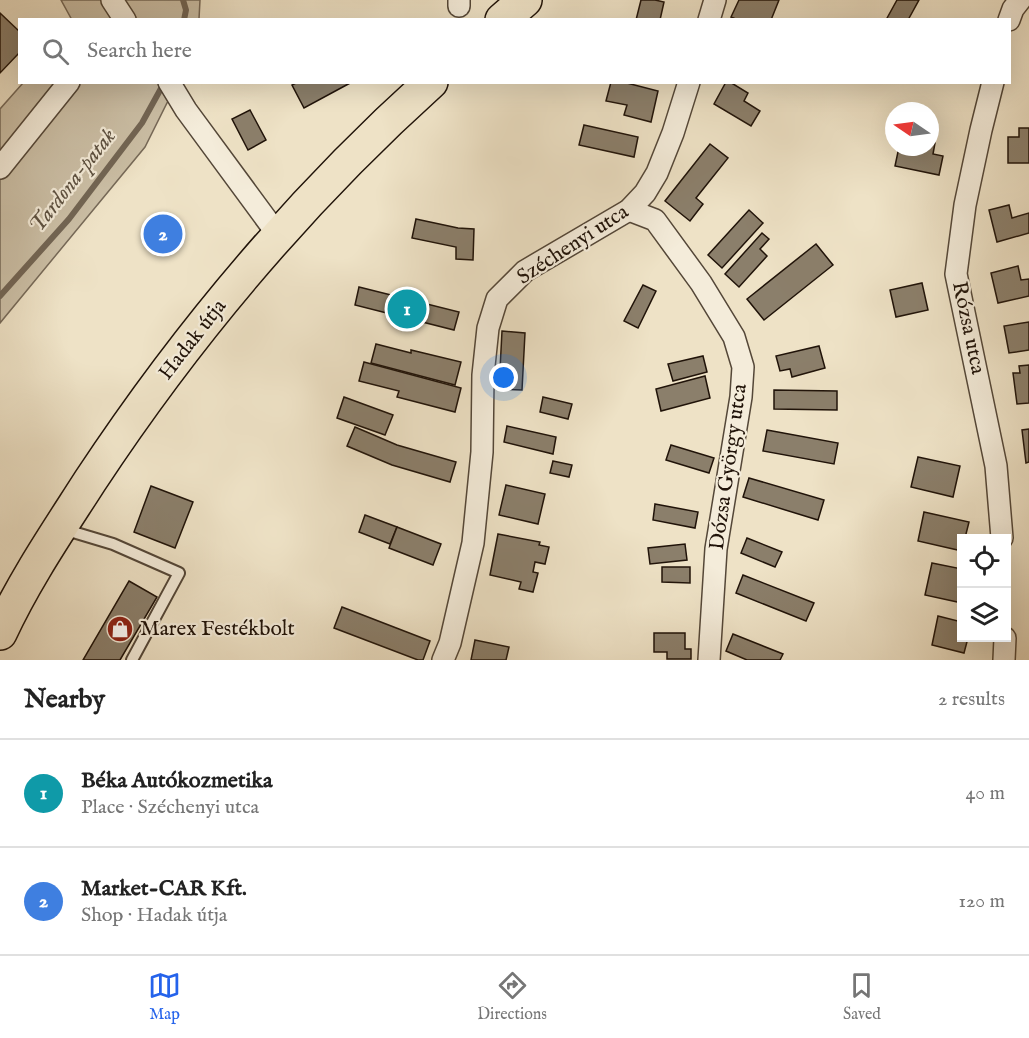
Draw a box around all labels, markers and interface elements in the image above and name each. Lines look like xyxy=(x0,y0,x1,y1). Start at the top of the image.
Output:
search box xyxy=(18,18,1011,84)
icon: search xyxy=(39,35,72,68)
text: Search here xyxy=(87,37,192,65)
north arrow xyxy=(885,102,939,156)
water label: Tardona-patak xyxy=(24,123,123,239)
street label: Széchenyi utca xyxy=(512,198,635,291)
pin: 2 xyxy=(144,212,182,256)
street label: Rózsa utca xyxy=(945,279,991,378)
pin: 1 xyxy=(388,286,426,332)
street label: Hadak útja xyxy=(153,293,234,386)
your location xyxy=(489,363,518,392)
street label: Dózsa György utca xyxy=(704,381,754,552)
map controls xyxy=(957,534,1011,642)
button: locate xyxy=(957,534,1011,588)
button: layers xyxy=(957,588,1011,642)
shop icon: Marex Festékbolt xyxy=(105,614,135,644)
place label: Marex Festékbolt xyxy=(140,616,295,643)
text: Nearby xyxy=(24,683,105,716)
text: 2 results xyxy=(938,687,1005,712)
text: Béka Autókozmetika xyxy=(81,767,273,795)
text: 1 xyxy=(40,781,47,806)
text: 40 m xyxy=(966,781,1005,806)
text: Place · Széchenyi utca xyxy=(81,795,259,820)
text: Market-CAR Kft. xyxy=(81,875,247,903)
text: 2 xyxy=(39,889,48,914)
text: 120 m xyxy=(959,889,1005,914)
text: Shop · Hadak útja xyxy=(81,903,227,928)
tab: Map xyxy=(148,969,181,1025)
tab: Directions xyxy=(477,969,547,1025)
tab: Saved xyxy=(843,969,881,1025)

